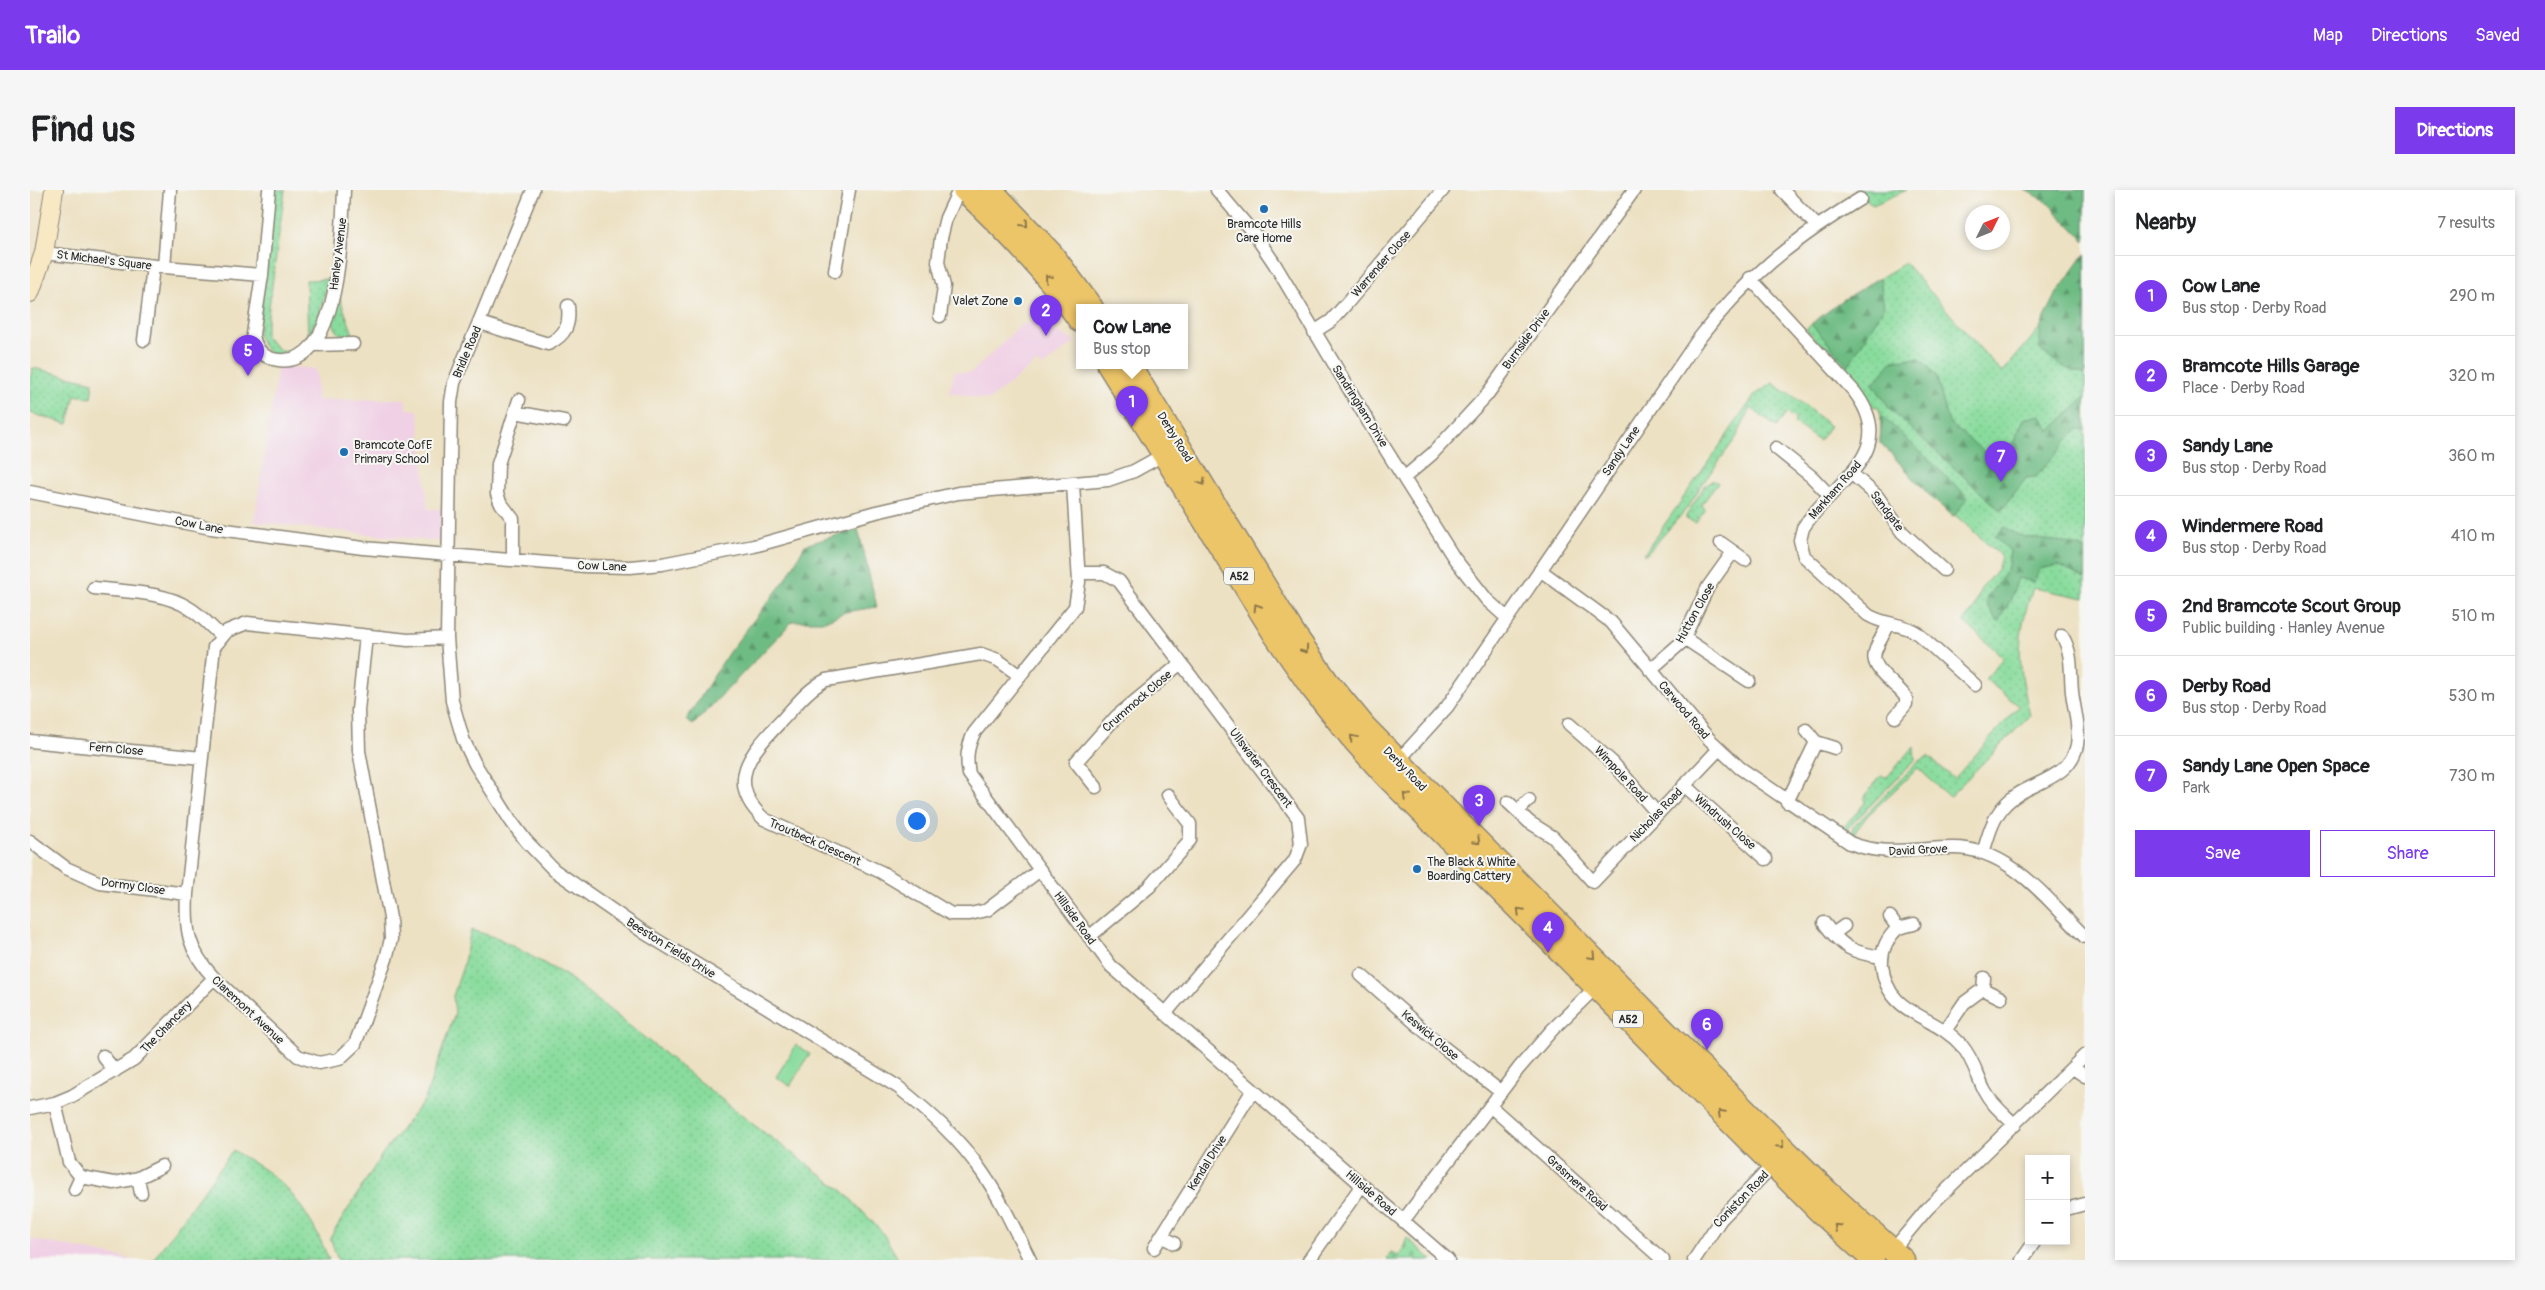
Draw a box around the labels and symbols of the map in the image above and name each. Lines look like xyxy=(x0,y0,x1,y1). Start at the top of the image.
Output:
marker: Bramcote Hills Care Home xyxy=(1258,203,1270,215)
north arrow xyxy=(1965,205,2010,250)
street label: Hanley Avenue xyxy=(327,217,350,291)
place label: Bramcote Hills Care Home xyxy=(1227,217,1302,246)
one-way arrow xyxy=(1019,219,1028,228)
street label: Warrender Close xyxy=(1348,228,1414,301)
street label: St Michael's Square xyxy=(55,247,152,274)
one-way arrow xyxy=(1045,274,1054,283)
place label: Valet Zone xyxy=(952,294,1008,309)
marker: Valet Zone xyxy=(1012,295,1024,307)
pin: 2 xyxy=(1030,295,1062,336)
street label: Burnside Drive xyxy=(1499,306,1553,373)
street label: Bridle Road xyxy=(450,324,485,381)
pin: 5 xyxy=(232,335,264,376)
street label: Sandringham Drive xyxy=(1328,362,1391,450)
pin: 1 xyxy=(1116,386,1148,427)
street label: Derby Road xyxy=(1153,409,1196,465)
street label: Sandy Lane xyxy=(1599,423,1644,479)
place label: Bramcote CofE Primary School xyxy=(354,438,432,467)
pin: 7 xyxy=(1985,441,2017,482)
marker: Bramcote CofE Primary School xyxy=(338,446,350,458)
street label: Markham Road xyxy=(1806,458,1865,523)
one-way arrow xyxy=(1195,476,1205,485)
street label: Sandgate xyxy=(1867,488,1907,535)
street label: Cow Lane xyxy=(173,513,225,538)
street label: Cow Lane xyxy=(577,558,627,575)
road number: A52 xyxy=(1224,568,1254,584)
street label: Hutton Close xyxy=(1673,580,1718,646)
one-way arrow xyxy=(1254,604,1264,613)
one-way arrow xyxy=(1299,644,1308,654)
street label: Crummock Close xyxy=(1100,667,1175,736)
street label: Carwood Road xyxy=(1655,678,1712,743)
street label: Ullswater Crescent xyxy=(1226,725,1296,811)
one-way arrow xyxy=(1350,735,1359,744)
street label: Fern Close xyxy=(88,740,144,759)
street label: Wimpole Road xyxy=(1591,743,1650,806)
street label: Derby Road xyxy=(1380,744,1430,795)
pin: 3 xyxy=(1463,785,1495,826)
street label: Nicholas Road xyxy=(1627,785,1686,846)
one-way arrow xyxy=(1403,792,1412,801)
street label: Windrush Close xyxy=(1691,792,1759,853)
your location xyxy=(904,808,930,834)
street label: Troutbeck Crescent xyxy=(766,815,863,870)
one-way arrow xyxy=(1471,835,1480,844)
street label: David Grove xyxy=(1888,841,1948,860)
place label: The Black & White Boarding Cattery xyxy=(1427,855,1516,884)
marker: The Black & White Boarding Cattery xyxy=(1411,863,1423,875)
street label: Dormy Close xyxy=(100,875,166,898)
street label: Hillside Road xyxy=(1050,889,1099,948)
one-way arrow xyxy=(1517,908,1526,917)
pin: 4 xyxy=(1532,912,1564,953)
street label: Beeston Fields Drive xyxy=(623,915,718,982)
one-way arrow xyxy=(1586,950,1595,959)
street label: Claremont Avenue xyxy=(208,973,287,1048)
street label: The Chancery xyxy=(138,998,195,1057)
street label: Keswick Close xyxy=(1398,1007,1462,1064)
pin: 6 xyxy=(1691,1009,1723,1050)
road number: A52 xyxy=(1613,1011,1643,1028)
one-way arrow xyxy=(1718,1110,1727,1119)
street label: Kendal Drive xyxy=(1185,1133,1230,1194)
one-way arrow xyxy=(1775,1139,1784,1148)
street label: Grasmere Road xyxy=(1543,1152,1610,1215)
street label: Hillside Road xyxy=(1342,1167,1399,1220)
street label: Coniston Road xyxy=(1710,1168,1772,1231)
one-way arrow xyxy=(1833,1224,1842,1233)

